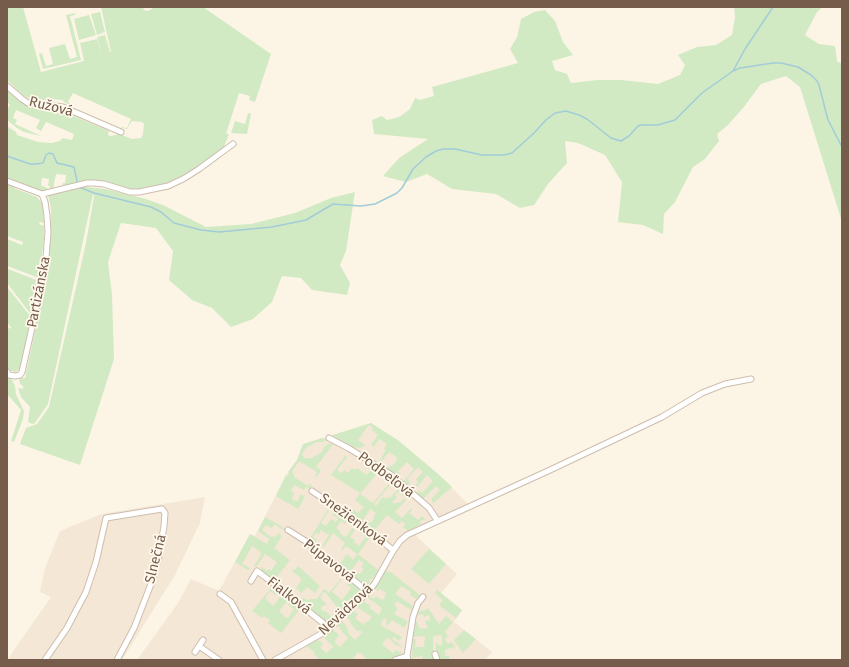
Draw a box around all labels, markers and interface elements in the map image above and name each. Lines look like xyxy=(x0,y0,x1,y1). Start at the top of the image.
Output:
street label: Ružová xyxy=(27,93,75,121)
street label: Partizánska xyxy=(24,255,54,329)
street label: Podbeľová xyxy=(354,448,418,502)
street label: Snežienková xyxy=(316,490,390,550)
street label: Slnečná xyxy=(142,533,170,585)
street label: Púpavová xyxy=(300,536,358,586)
street label: Fialková xyxy=(264,574,314,618)
street label: Nevädzová xyxy=(315,581,377,639)

